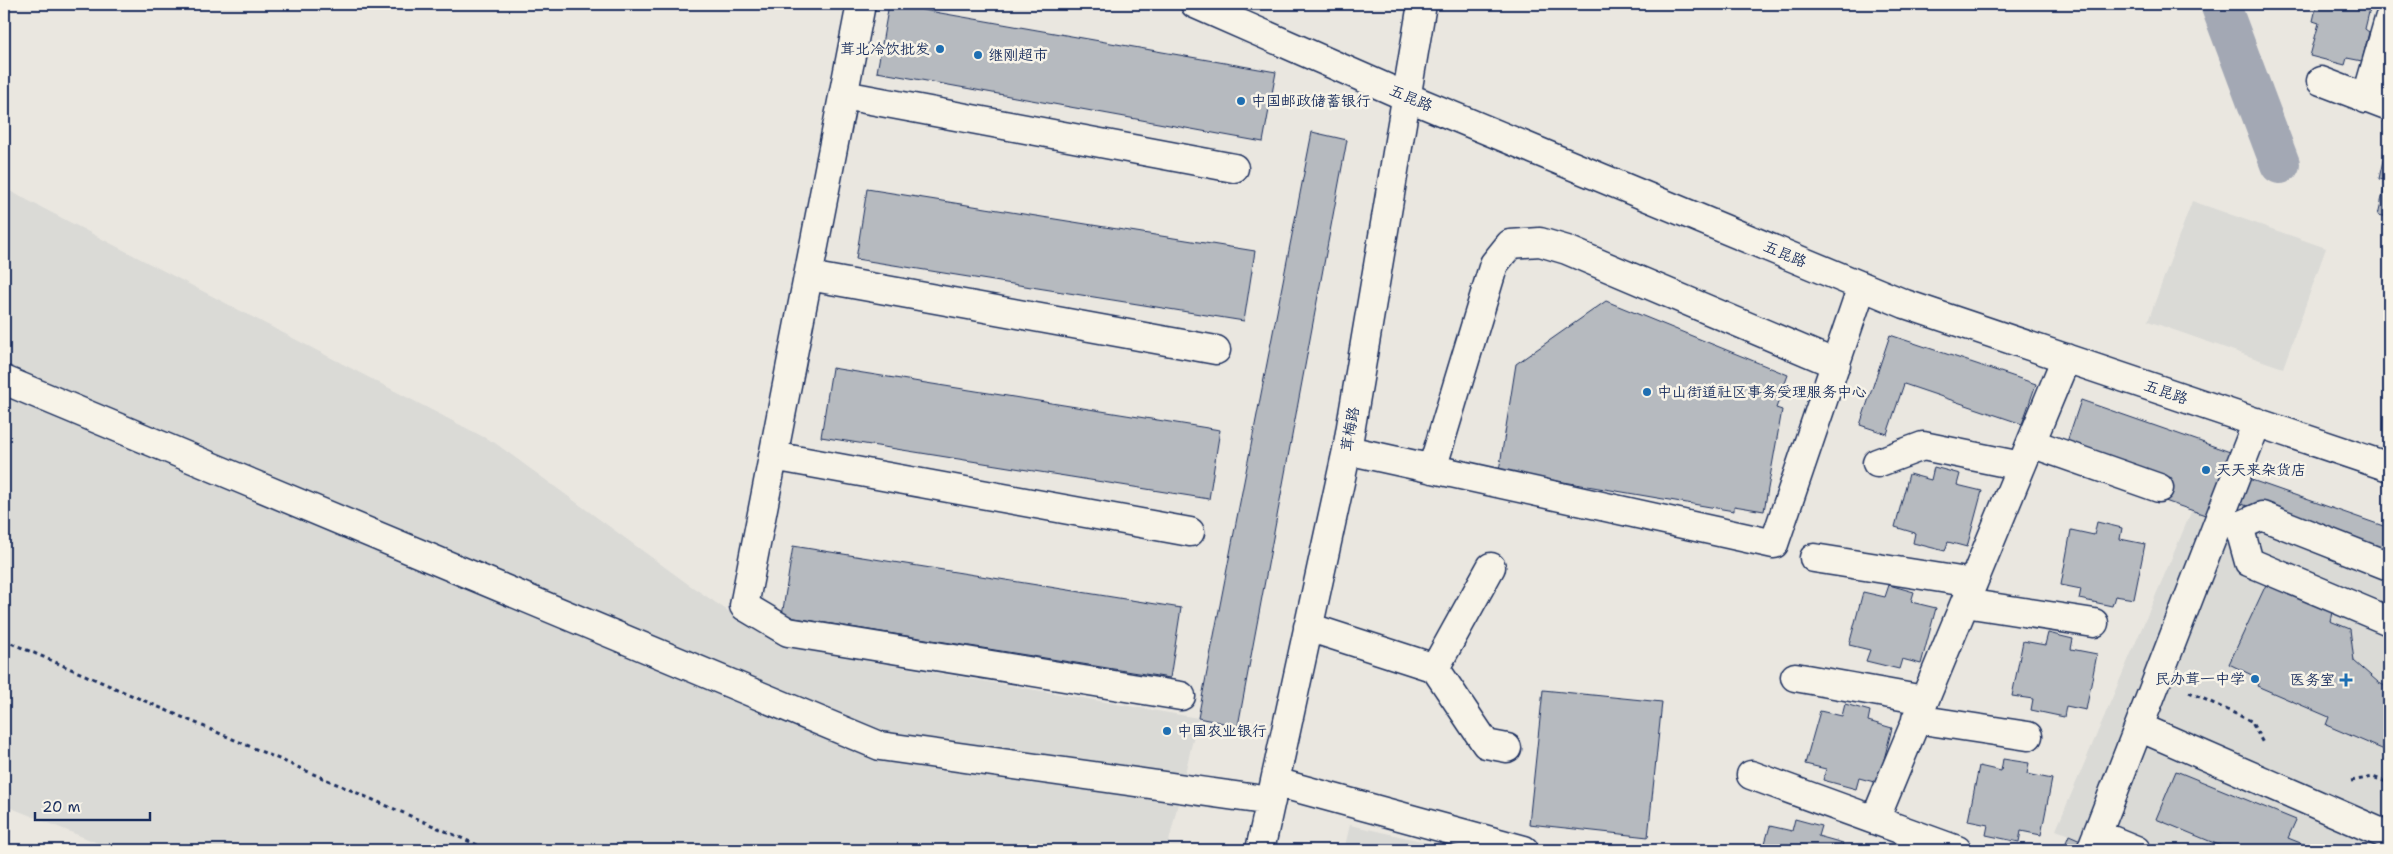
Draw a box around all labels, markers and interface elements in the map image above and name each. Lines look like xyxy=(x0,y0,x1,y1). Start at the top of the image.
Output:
place label: 茸北冷饮批发 xyxy=(840,39,930,59)
marker: 茸北冷饮批发 xyxy=(934,43,946,55)
place label: 继刚超市 xyxy=(988,45,1048,65)
marker: 继刚超市 xyxy=(972,49,984,61)
street label: 五昆路 xyxy=(1386,80,1436,116)
place label: 中国邮政储蓄银行 xyxy=(1251,91,1371,111)
marker: 中国邮政储蓄银行 xyxy=(1235,95,1247,107)
street label: 五昆路 xyxy=(1760,236,1810,272)
street label: 五昆路 xyxy=(2141,375,2191,409)
place label: 中山街道社区事务受理服务中心 xyxy=(1657,382,1867,402)
marker: 中山街道社区事务受理服务中心 xyxy=(1641,386,1653,398)
street label: 茸梅路 xyxy=(1336,405,1364,453)
place label: 天天来杂货店 xyxy=(2216,460,2306,480)
marker: 天天来杂货店 xyxy=(2200,464,2212,476)
place label: 民办茸一中学 xyxy=(2155,669,2245,689)
place label: 医务室 xyxy=(2290,670,2335,690)
marker: 民办茸一中学 xyxy=(2249,673,2261,685)
marker: 医务室 xyxy=(2339,673,2353,687)
place label: 中国农业银行 xyxy=(1177,721,1267,741)
marker: 中国农业银行 xyxy=(1161,725,1173,737)
scale bar xyxy=(35,789,150,821)
text: 20 m xyxy=(42,797,81,817)

